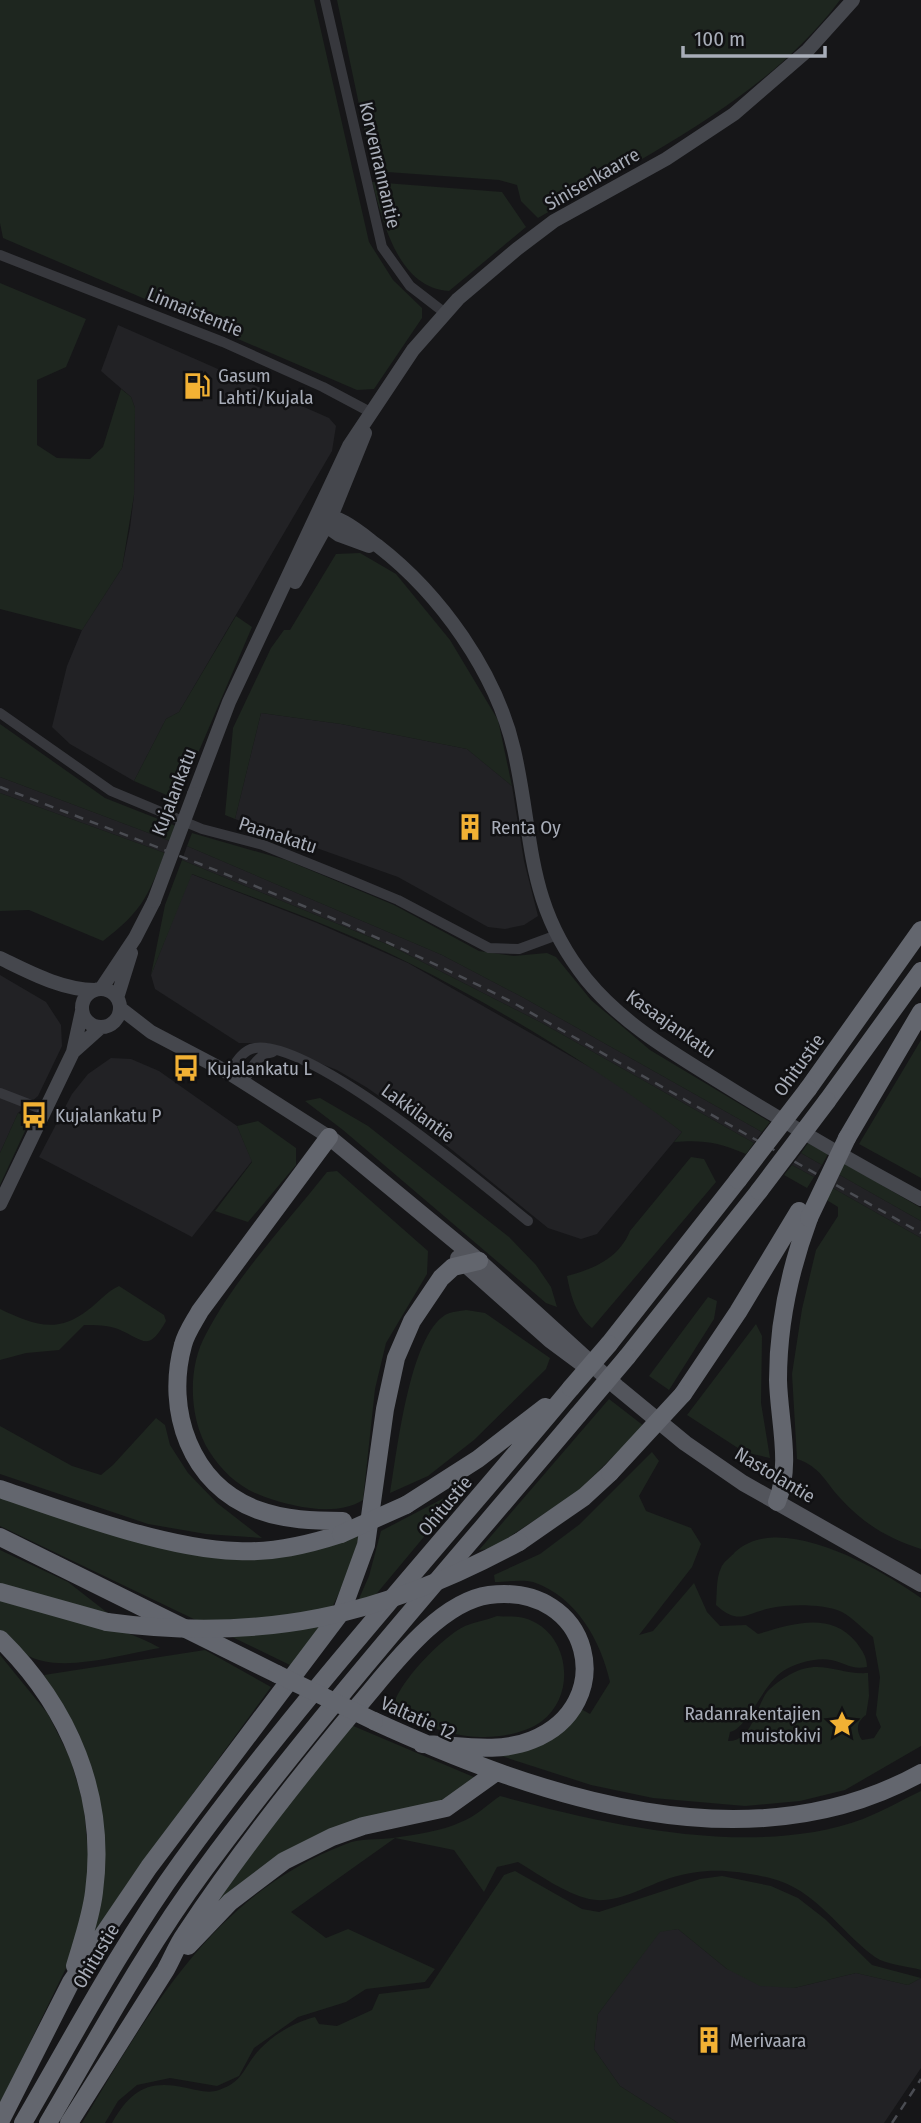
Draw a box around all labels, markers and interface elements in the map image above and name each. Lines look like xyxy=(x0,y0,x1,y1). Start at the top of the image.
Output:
scale bar xyxy=(683,14,825,58)
text: 100 m xyxy=(694,26,745,52)
street label: Korvenrannantie xyxy=(354,99,406,231)
street label: Sinisenkaarre xyxy=(540,143,644,215)
street label: Linnaistentie xyxy=(144,282,246,342)
place label: Gasum Lahti/Kujala xyxy=(218,364,313,409)
fuel station icon: Gasum Lahti/Kujala xyxy=(182,371,212,401)
street label: Kujalankatu xyxy=(147,745,201,839)
street label: Paanakatu xyxy=(236,812,320,858)
building icon: Renta Oy xyxy=(455,812,485,842)
place label: Renta Oy xyxy=(491,816,561,839)
street label: Kasaajankatu xyxy=(622,985,720,1063)
street label: Ohitustie xyxy=(769,1029,829,1101)
bus stop icon: Kujalankatu L xyxy=(171,1053,201,1083)
place label: Kujalankatu L xyxy=(207,1057,312,1080)
street label: Lakkilantie xyxy=(377,1079,459,1147)
bus stop icon: Kujalankatu P xyxy=(19,1100,49,1130)
place label: Kujalankatu P xyxy=(55,1104,161,1127)
street label: Nastolantie xyxy=(731,1442,819,1508)
street label: Ohitustie xyxy=(413,1471,477,1541)
street label: Valtatie 12 xyxy=(377,1691,459,1745)
place label: Radanrakentajien muistokivi xyxy=(684,1702,821,1747)
place icon: Radanrakentajien muistokivi xyxy=(827,1709,857,1739)
street label: Ohitustie xyxy=(68,1919,124,1993)
building icon: Merivaara xyxy=(694,2025,724,2055)
place label: Merivaara xyxy=(730,2029,806,2052)

